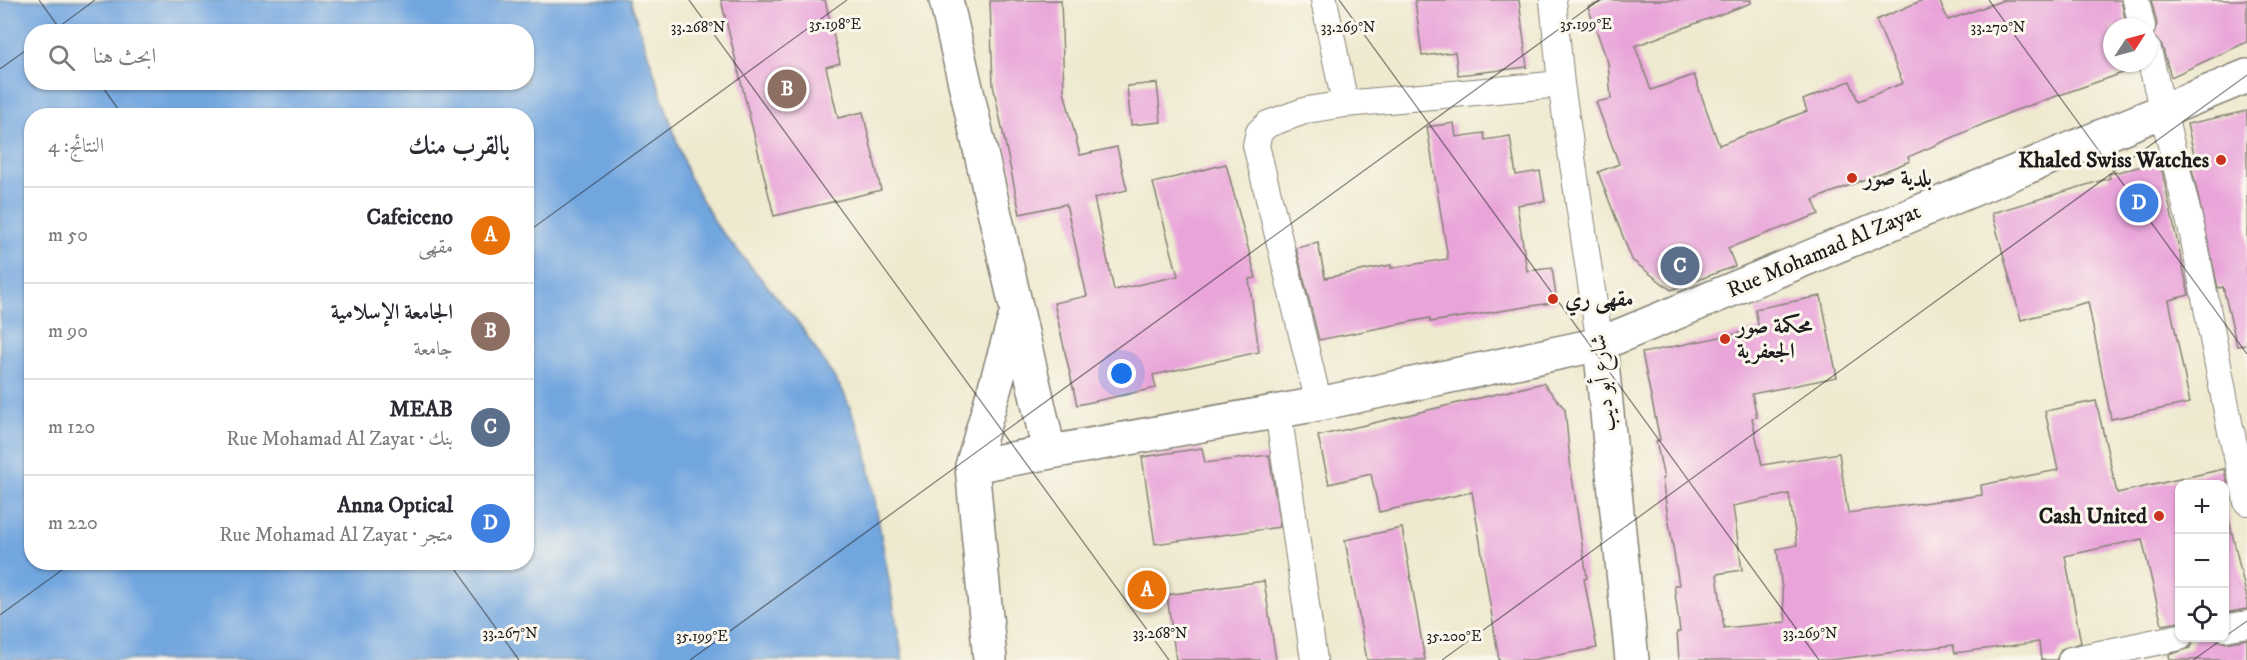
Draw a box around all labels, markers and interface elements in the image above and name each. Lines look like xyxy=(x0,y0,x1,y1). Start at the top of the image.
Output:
text: 35.198°E xyxy=(809,15,861,34)
text: 35.199°E xyxy=(1560,15,1612,34)
text: 33.268°N xyxy=(671,18,725,37)
text: 33.269°N xyxy=(1321,18,1375,37)
text: 33.270°N xyxy=(1971,18,2025,37)
north arrow xyxy=(2103,18,2157,72)
search box xyxy=(24,24,534,90)
icon: search xyxy=(45,41,78,74)
text: ابحث هنا xyxy=(93,43,156,70)
pin: B xyxy=(768,66,806,112)
text: بالقرب منك xyxy=(408,130,510,163)
text: النتائج: 4 xyxy=(48,134,104,159)
place label: Khaled Swiss Watches xyxy=(2018,147,2210,174)
marker: Khaled Swiss Watches xyxy=(2214,153,2228,167)
place label: بلدية صور xyxy=(1861,165,1932,192)
marker: بلدية صور xyxy=(1845,171,1859,185)
pin: D xyxy=(2120,180,2158,226)
street label: Rue Mohamad Al Zayat xyxy=(1723,198,1925,304)
text: Cafeiceno xyxy=(367,204,453,231)
text: 50 m xyxy=(48,223,88,248)
text: A xyxy=(484,223,497,248)
text: مقهى xyxy=(418,235,453,260)
pin: C xyxy=(1660,244,1700,288)
place label: مقهى ري xyxy=(1565,286,1634,317)
marker: مقهى ري xyxy=(1546,292,1560,306)
text: الجامعة الإسلامية xyxy=(331,299,453,326)
place label: محكمة صور الجعفرية xyxy=(1734,313,1813,365)
text: 90 m xyxy=(48,319,88,344)
text: B xyxy=(484,319,497,344)
street label: شارع أبو ديب xyxy=(1581,332,1626,433)
marker: محكمة صور الجعفرية xyxy=(1718,332,1732,346)
text: جامعة xyxy=(414,337,453,362)
your location xyxy=(1107,359,1136,388)
text: MEAB xyxy=(389,396,453,423)
text: 120 m xyxy=(48,415,95,440)
text: C xyxy=(484,415,497,440)
text: بنك · Rue Mohamad Al Zayat xyxy=(226,427,453,452)
map controls xyxy=(2175,480,2229,642)
button: + xyxy=(2175,480,2229,534)
text: Anna Optical xyxy=(337,492,453,519)
place label: Cash United xyxy=(2039,503,2148,530)
marker: Cash United xyxy=(2152,509,2166,523)
text: 220 m xyxy=(48,511,98,536)
text: D xyxy=(483,511,498,536)
text: متجر · Rue Mohamad Al Zayat xyxy=(219,523,453,548)
button: − xyxy=(2175,534,2229,588)
pin: A xyxy=(1128,568,1166,612)
button: locate xyxy=(2175,588,2229,642)
text: 33.267°N xyxy=(483,624,537,643)
text: 33.268°N xyxy=(1133,624,1187,643)
text: 33.269°N xyxy=(1783,624,1837,643)
text: 35.199°E xyxy=(676,627,728,646)
text: 35.200°E xyxy=(1426,627,1482,646)

